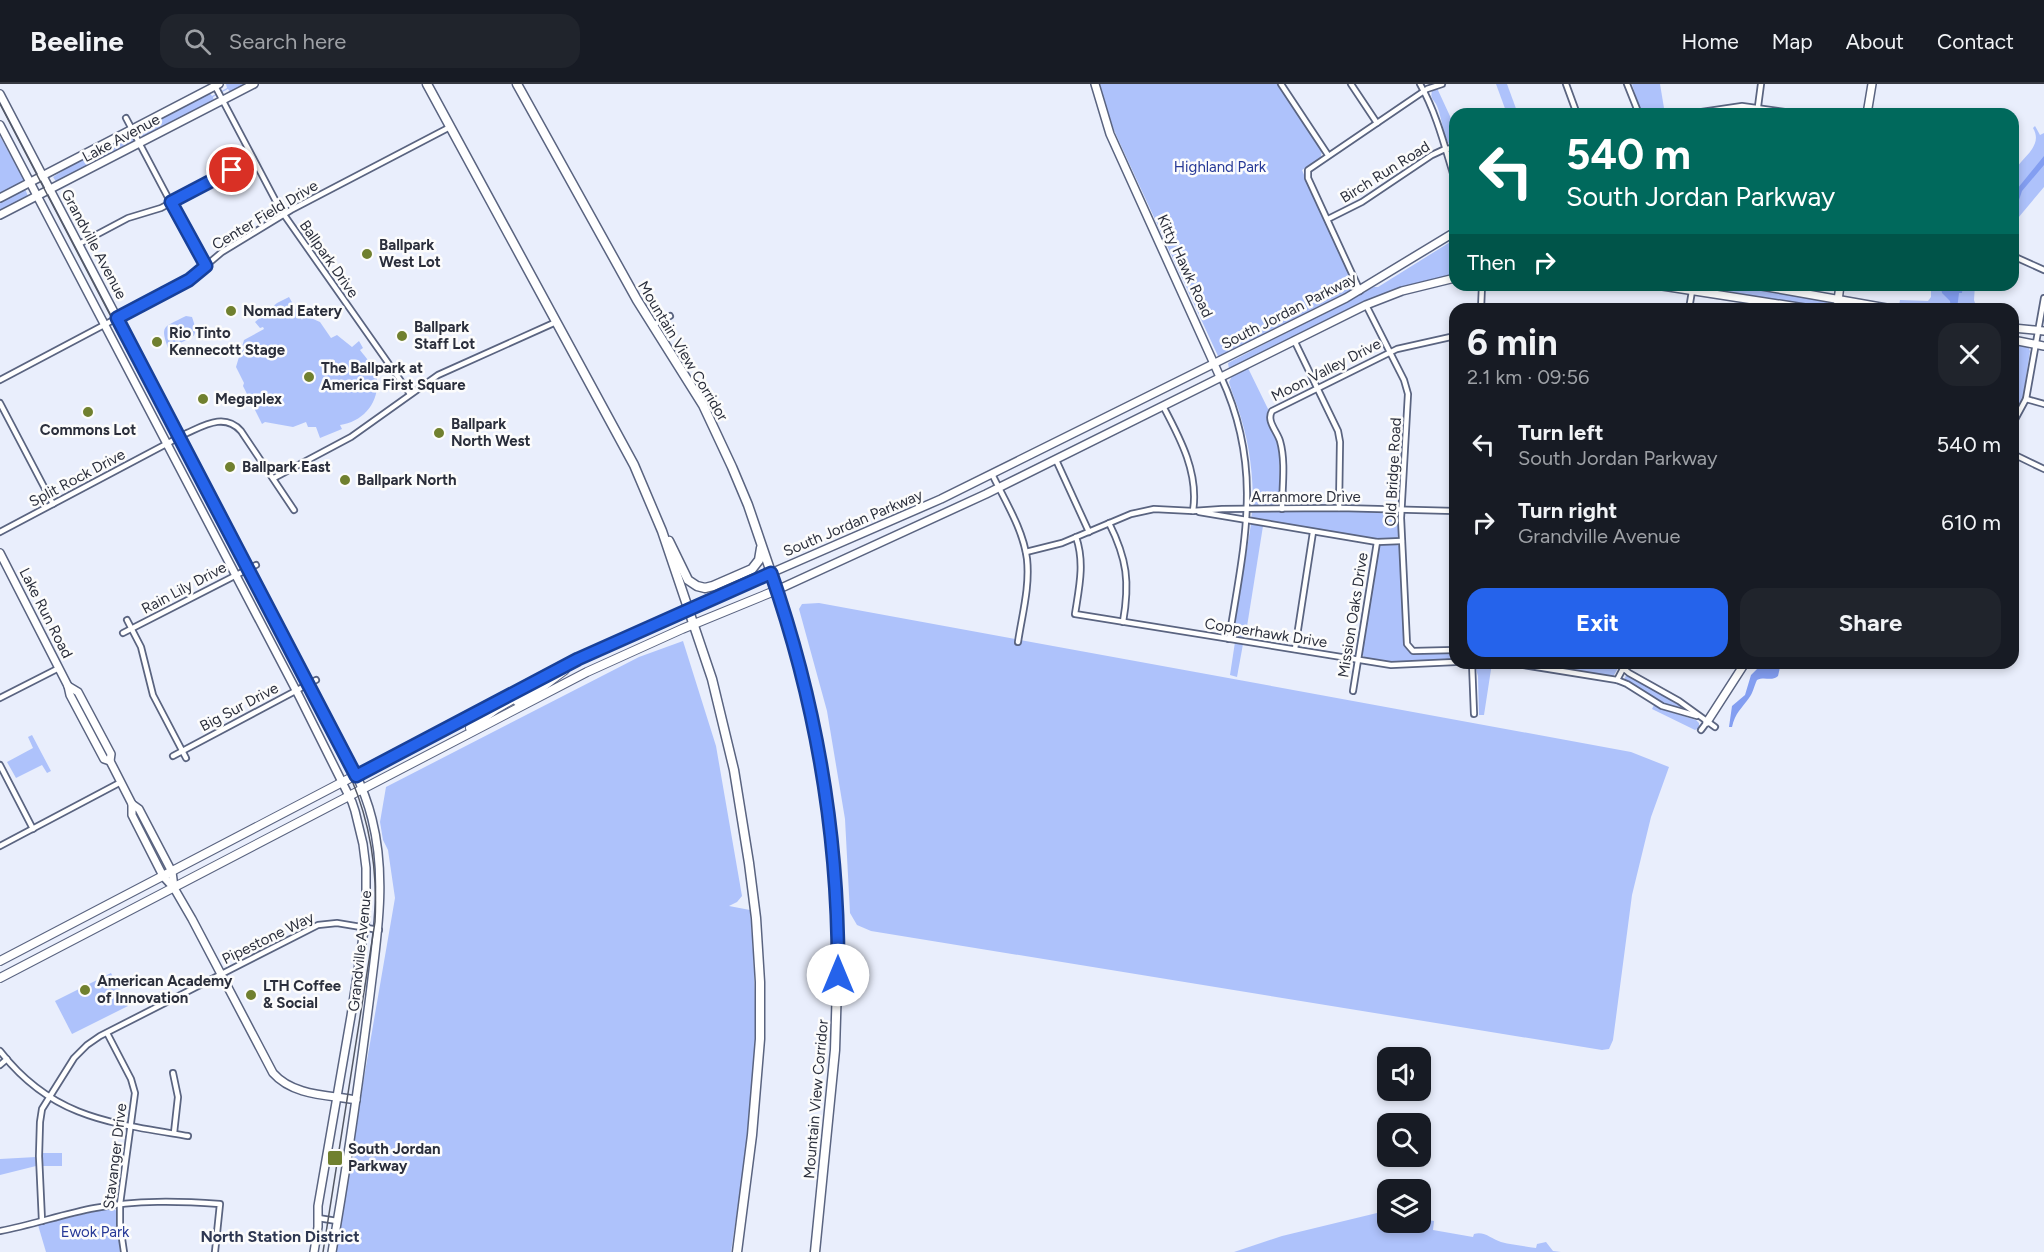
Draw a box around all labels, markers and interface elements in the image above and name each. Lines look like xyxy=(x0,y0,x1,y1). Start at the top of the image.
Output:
search box xyxy=(160,14,580,68)
text: Beeline xyxy=(30,24,124,58)
icon: search xyxy=(181,25,214,58)
text: Search here xyxy=(229,28,346,55)
text: Home xyxy=(1682,29,1739,54)
text: Map xyxy=(1772,29,1813,54)
text: About xyxy=(1846,29,1904,54)
text: Contact xyxy=(1937,29,2014,54)
street label: Lake Avenue xyxy=(79,110,163,166)
text: 540 m xyxy=(1566,129,1691,180)
icon: left xyxy=(1467,132,1545,210)
street label: Birch Run Road xyxy=(1337,137,1433,207)
pin xyxy=(206,144,257,195)
icon: arrive xyxy=(215,153,248,186)
park label: Highland Park xyxy=(1174,158,1267,176)
street label: Center Field Drive xyxy=(209,176,321,254)
text: South Jordan Parkway xyxy=(1566,180,1835,213)
street label: Grandville Avenue xyxy=(57,186,131,302)
street label: Kitty Hawk Road xyxy=(1153,212,1217,320)
street label: Ballpark Drive xyxy=(296,217,362,301)
place label: Ballpark West Lot xyxy=(379,236,441,271)
icon: right xyxy=(1528,246,1561,279)
marker: Ballpark West Lot xyxy=(360,247,374,261)
text: Then xyxy=(1467,249,1516,276)
street label: South Jordan Parkway xyxy=(1218,269,1360,353)
street label: Mountain View Corridor xyxy=(634,278,732,424)
place label: Nomad Eatery xyxy=(243,302,343,320)
marker: Nomad Eatery xyxy=(224,304,238,318)
place label: Ballpark Staff Lot xyxy=(414,318,475,353)
text: 6 min xyxy=(1467,321,1558,364)
button: close xyxy=(1938,323,2001,386)
place label: Rio Tinto Kennecott Stage xyxy=(169,324,286,359)
marker: Ballpark Staff Lot xyxy=(395,329,409,343)
marker: Rio Tinto Kennecott Stage xyxy=(150,335,164,349)
street label: Moon Valley Drive xyxy=(1268,335,1384,405)
place label: The Ballpark at America First Square xyxy=(321,359,466,394)
text: 2.1 km · 09:56 xyxy=(1467,365,1589,389)
marker: The Ballpark at America First Square xyxy=(302,370,316,384)
place label: Megaplex xyxy=(215,390,282,408)
marker: Megaplex xyxy=(196,392,210,406)
marker: Commons Lot xyxy=(81,405,95,419)
place label: Ballpark North West xyxy=(451,415,531,450)
street label: Old Bridge Road xyxy=(1381,417,1405,527)
text: Turn left xyxy=(1518,419,1604,446)
place label: Commons Lot xyxy=(40,421,136,439)
marker: Ballpark North West xyxy=(432,426,446,440)
icon: left xyxy=(1467,428,1500,461)
text: 540 m xyxy=(1936,431,2001,458)
street label: Split Rock Drive xyxy=(26,445,128,511)
text: South Jordan Parkway xyxy=(1518,446,1717,470)
place label: Ballpark East xyxy=(242,458,331,476)
marker: Ballpark East xyxy=(223,460,237,474)
place label: Ballpark North xyxy=(357,471,456,489)
marker: Ballpark North xyxy=(338,473,352,487)
street label: South Jordan Parkway xyxy=(781,485,925,561)
street label: Arranmore Drive xyxy=(1251,488,1361,506)
text: Turn right xyxy=(1518,497,1617,524)
icon: right xyxy=(1467,506,1500,539)
text: 610 m xyxy=(1941,509,2001,536)
text: Grandville Avenue xyxy=(1518,524,1680,548)
street label: Mission Oaks Drive xyxy=(1334,551,1372,679)
street label: Rain Lily Drive xyxy=(139,558,229,618)
street label: Lake Run Road xyxy=(16,565,76,661)
button: Exit xyxy=(1467,588,1728,657)
button: Share xyxy=(1740,588,2001,657)
street label: Copperhawk Drive xyxy=(1203,614,1329,652)
street label: Big Sur Drive xyxy=(197,679,281,735)
street label: Grandville Avenue xyxy=(345,890,375,1012)
street label: Pipestone Way xyxy=(219,908,317,968)
position arrow xyxy=(806,943,870,1007)
place label: American Academy of Innovation xyxy=(97,972,233,1007)
place label: LTH Coffee & Social xyxy=(263,977,342,1012)
marker: American Academy of Innovation xyxy=(78,983,92,997)
marker: LTH Coffee & Social xyxy=(244,988,258,1002)
street label: Mountain View Corridor xyxy=(800,1019,832,1179)
map controls xyxy=(1377,1047,1431,1233)
button: sound xyxy=(1377,1047,1431,1101)
street label: Stavanger Drive xyxy=(100,1102,130,1210)
button: search xyxy=(1377,1113,1431,1167)
place label: South Jordan Parkway xyxy=(348,1140,441,1175)
marker: South Jordan Parkway xyxy=(326,1149,344,1167)
button: layers xyxy=(1377,1179,1431,1233)
park label: Ewok Park xyxy=(61,1223,130,1241)
district label: North Station District xyxy=(200,1227,360,1246)

